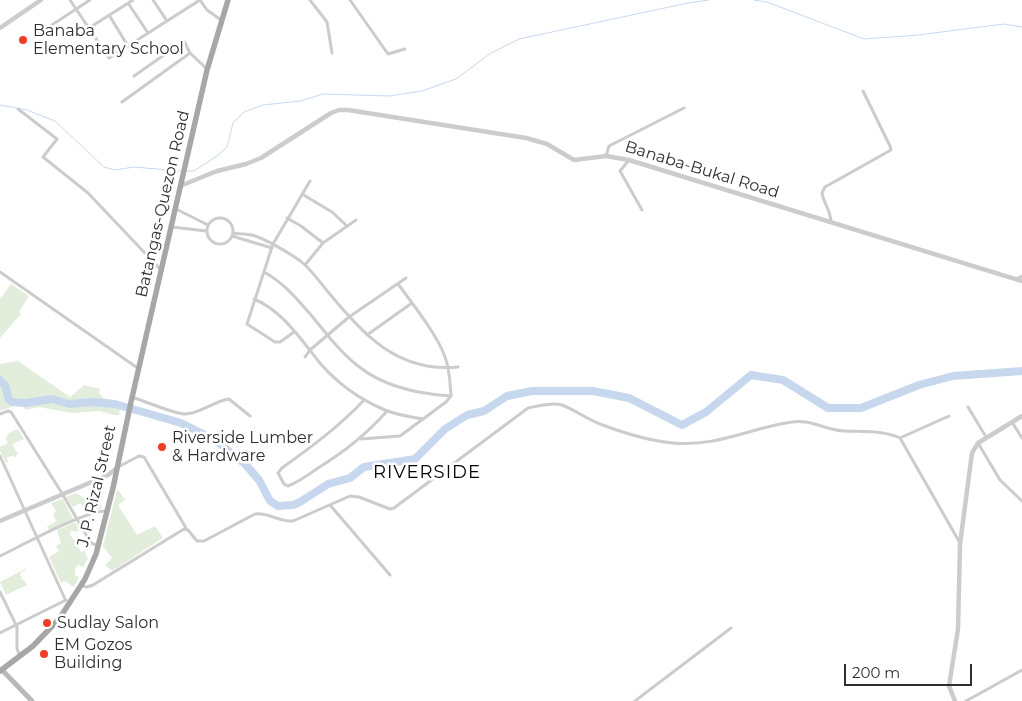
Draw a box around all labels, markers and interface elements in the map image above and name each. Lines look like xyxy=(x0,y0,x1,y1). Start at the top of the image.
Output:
place label: Banaba Elementary School xyxy=(33,21,184,59)
marker: Banaba Elementary School xyxy=(17,34,29,46)
street label: Batangas-Quezon Road xyxy=(132,109,194,299)
street label: Banaba-Bukal Road xyxy=(623,137,781,203)
street label: J. P. Rizal Street xyxy=(74,423,120,549)
place label: Riverside Lumber & Hardware xyxy=(172,428,313,466)
marker: Riverside Lumber & Hardware xyxy=(156,441,168,453)
district label: RIVERSIDE xyxy=(372,462,482,484)
place label: Sudlay Salon xyxy=(57,613,159,633)
marker: Sudlay Salon xyxy=(41,617,53,629)
place label: EM Gozos Building xyxy=(54,635,132,673)
marker: EM Gozos Building xyxy=(38,648,50,660)
scale bar xyxy=(847,654,974,686)
text: 200 m xyxy=(852,663,900,682)

